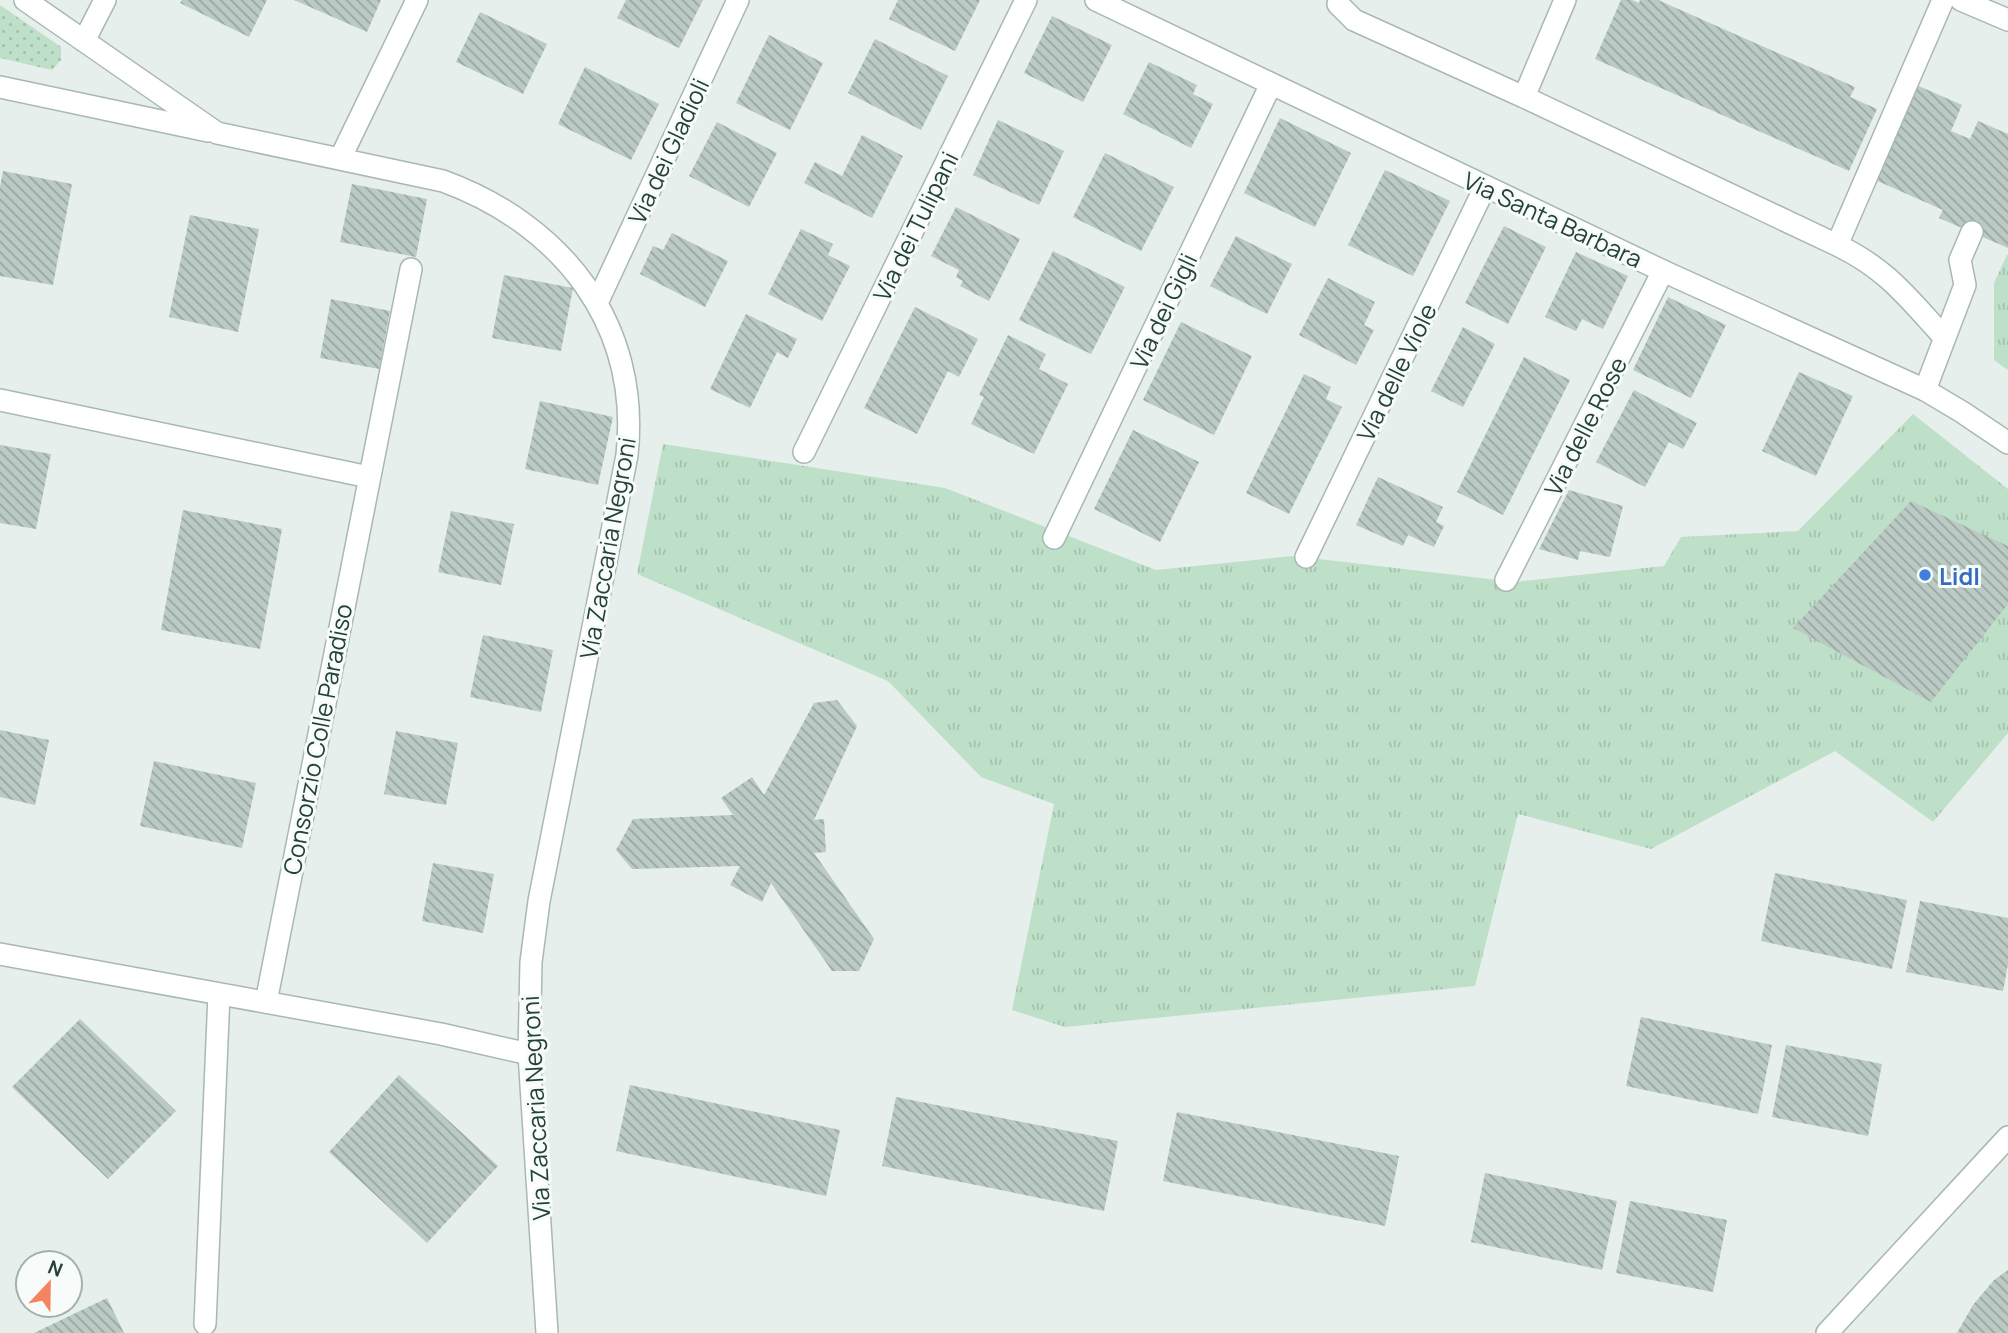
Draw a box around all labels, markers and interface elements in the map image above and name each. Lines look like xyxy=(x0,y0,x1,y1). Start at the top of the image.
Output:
street label: Via dei Gladioli xyxy=(620,73,716,229)
street label: Via dei Tulipani xyxy=(865,146,965,306)
street label: Via Santa Barbara xyxy=(1458,163,1648,275)
street label: Via dei Gigli xyxy=(1122,248,1204,374)
street label: Via delle Viole xyxy=(1348,298,1444,446)
street label: Via delle Rose xyxy=(1536,351,1634,501)
street label: Via Zaccaria Negroni xyxy=(571,434,643,662)
place label: Lidl xyxy=(1939,559,1980,592)
marker: Lidl xyxy=(1917,567,1933,583)
street label: Consorzio Colle Paradiso xyxy=(275,601,359,877)
street label: Via Zaccaria Negroni xyxy=(513,995,557,1221)
north arrow xyxy=(14,1249,84,1319)
text: N xyxy=(44,1254,67,1283)

